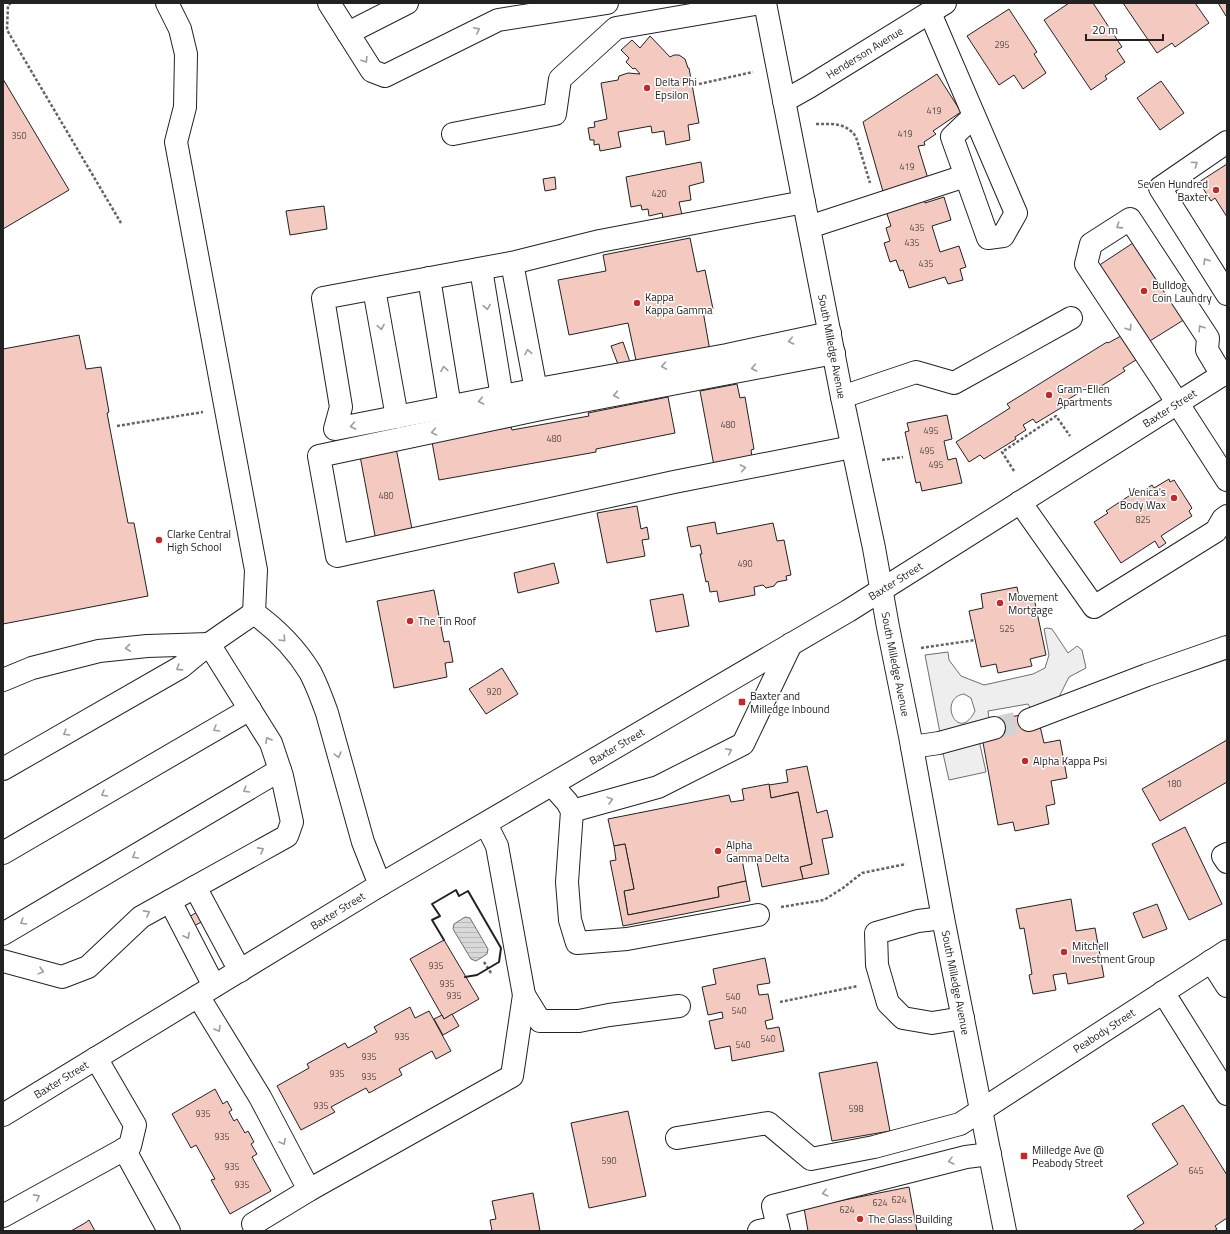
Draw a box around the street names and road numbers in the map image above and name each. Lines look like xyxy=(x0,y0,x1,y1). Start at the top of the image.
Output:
street label: Henderson Avenue xyxy=(823,23,907,83)
street label: South Milledge Avenue xyxy=(814,293,850,401)
street label: Baxter Street xyxy=(1139,385,1200,431)
street label: Baxter Street xyxy=(865,558,926,604)
street label: South Milledge Avenue xyxy=(877,611,914,718)
street label: Baxter Street xyxy=(586,724,647,769)
street label: Baxter Street xyxy=(307,888,368,934)
street label: South Milledge Avenue xyxy=(938,929,974,1037)
street label: Peabody Street xyxy=(1070,1005,1138,1057)
street label: Baxter Street xyxy=(31,1057,92,1102)

